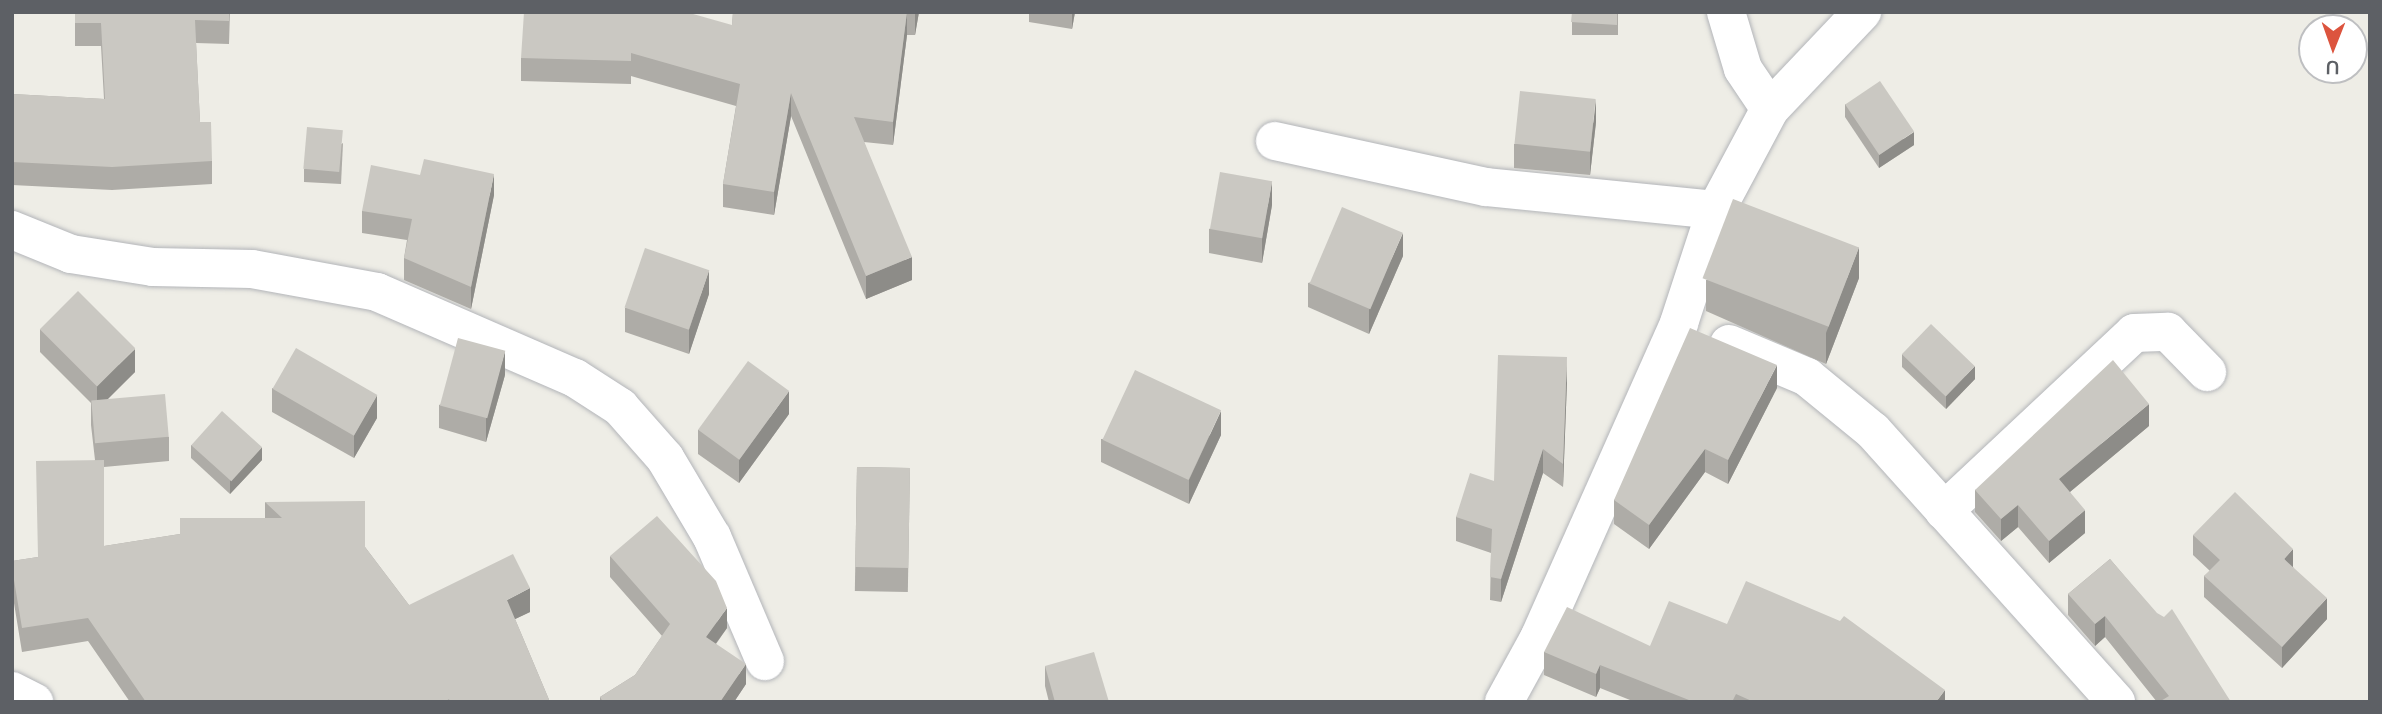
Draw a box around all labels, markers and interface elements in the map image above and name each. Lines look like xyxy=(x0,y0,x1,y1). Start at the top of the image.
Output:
north arrow xyxy=(2298,14,2368,84)
text: U xyxy=(2325,56,2340,80)

